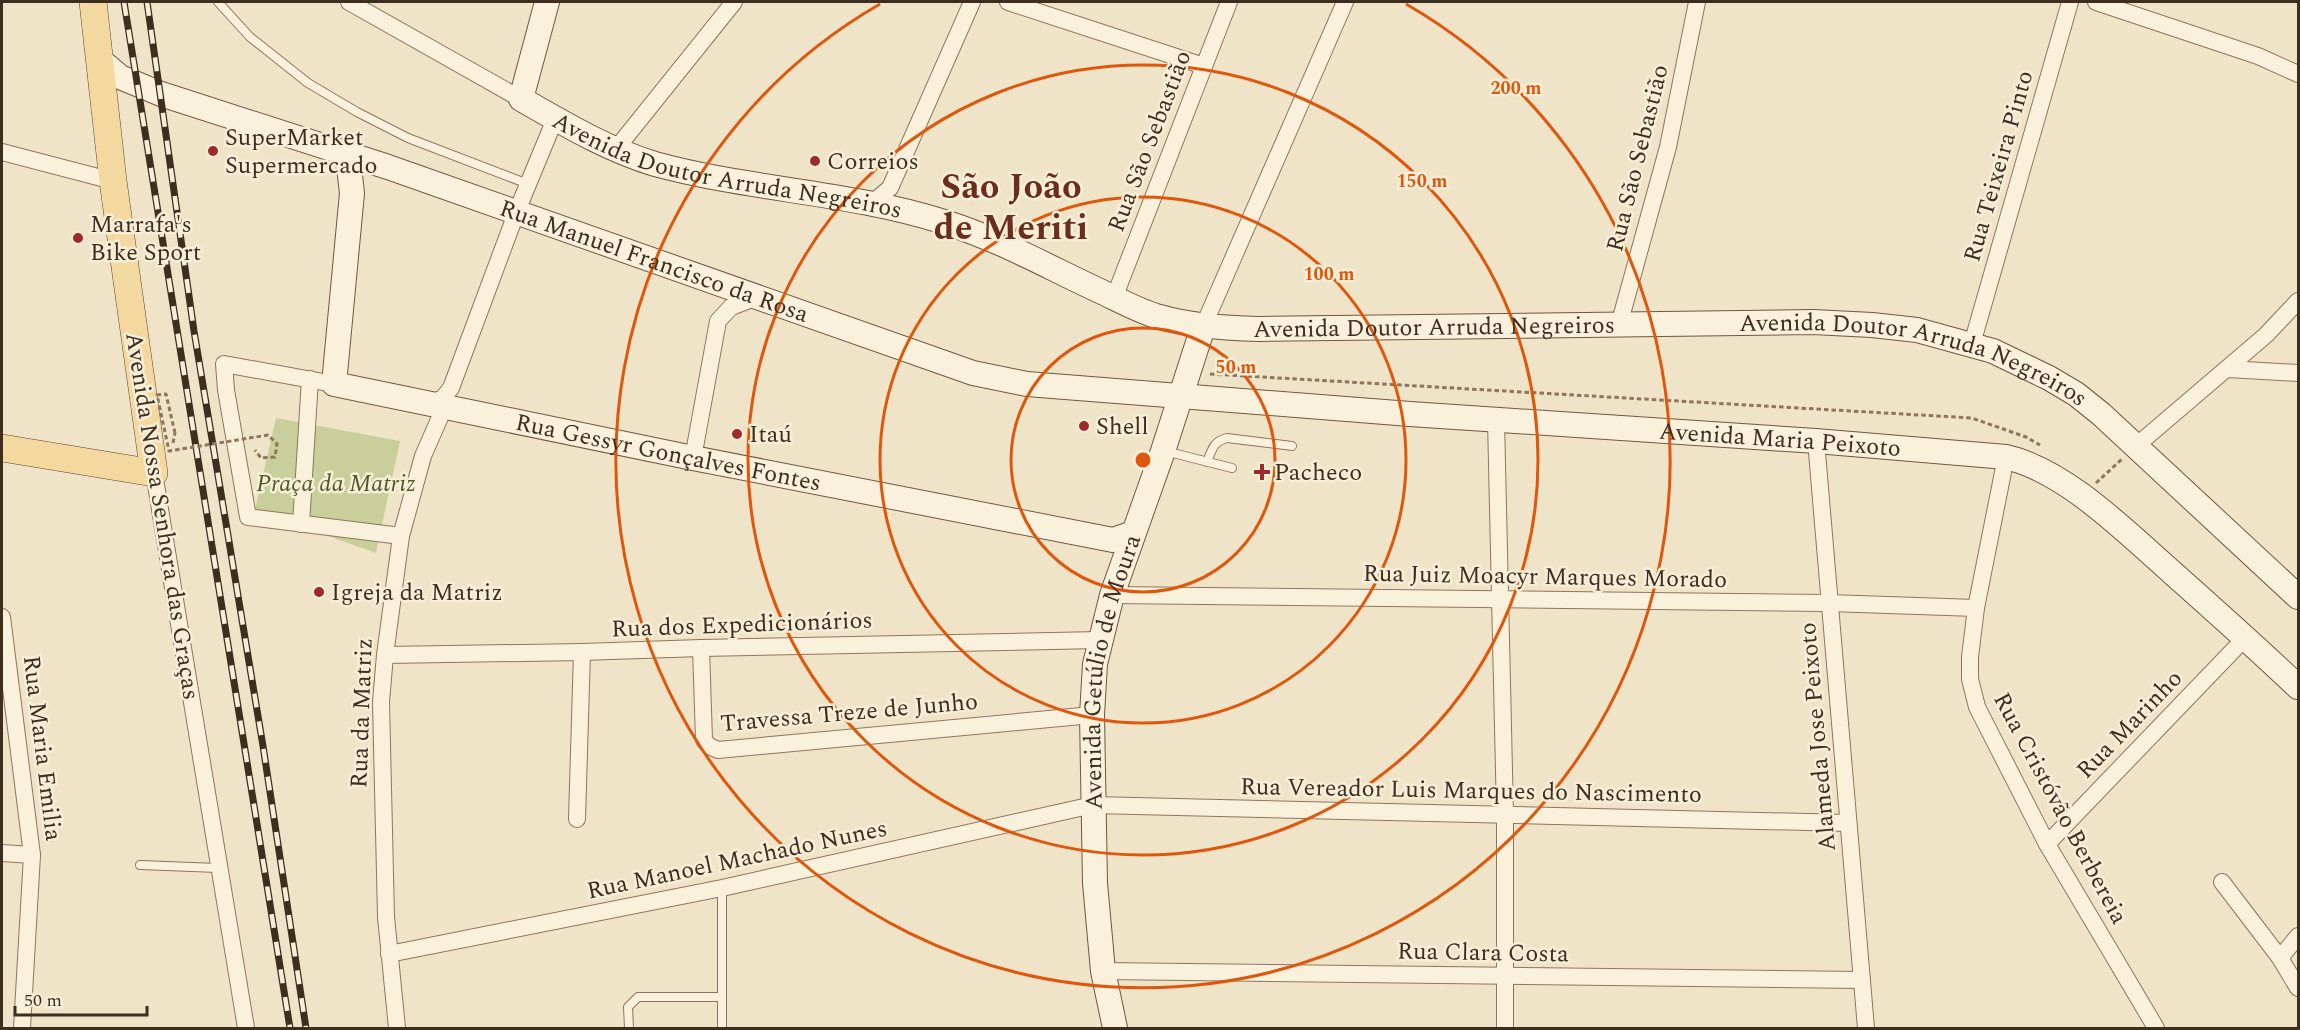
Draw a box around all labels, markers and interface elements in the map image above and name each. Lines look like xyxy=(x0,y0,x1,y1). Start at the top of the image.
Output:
street label: Rua São Sebastião xyxy=(1099,45,1201,237)
street label: Rua São Sebastião xyxy=(1597,61,1679,256)
street label: Rua Teixeira Pinto xyxy=(1954,66,2044,266)
text: 200 m xyxy=(1490,75,1542,102)
street label: Avenida Doutor Arruda Negreiros xyxy=(545,103,906,229)
place label: SuperMarket Supermercado xyxy=(225,120,377,184)
marker: SuperMarket Supermercado xyxy=(206,144,220,158)
place label: Correios xyxy=(827,144,919,180)
marker: Correios xyxy=(808,154,822,168)
district label: São João de Meriti xyxy=(934,160,1088,256)
text: 150 m xyxy=(1396,168,1448,195)
street label: Rua Manuel Francisco da Rosa xyxy=(494,191,814,333)
place label: Marrafa's Bike Sport xyxy=(90,207,201,271)
marker: Marrafa's Bike Sport xyxy=(71,231,85,245)
text: 100 m xyxy=(1303,261,1355,288)
street label: Avenida Doutor Arruda Negreiros xyxy=(1739,305,2095,416)
street label: Avenida Doutor Arruda Negreiros xyxy=(1253,308,1615,348)
street label: Avenida Nossa Senhora das Graças xyxy=(115,330,209,702)
text: 50 m xyxy=(1216,354,1256,381)
street label: Rua Gessyr Gonçalves Fontes xyxy=(512,405,824,502)
place label: Shell xyxy=(1096,409,1148,445)
street label: Avenida Maria Peixoto xyxy=(1658,414,1902,467)
place label: Itaú xyxy=(749,417,792,453)
marker: Shell xyxy=(1077,419,1091,433)
marker: Itaú xyxy=(730,427,744,441)
centre of rings xyxy=(1133,450,1153,470)
place label: Pacheco xyxy=(1274,455,1362,491)
marker: Pacheco xyxy=(1255,465,1269,479)
park label: Praça da Matriz xyxy=(256,466,416,502)
street label: Avenida Getúlio de Moura xyxy=(1075,529,1151,810)
street label: Rua Juiz Moacyr Marques Morado xyxy=(1363,556,1727,598)
place label: Igreja da Matriz xyxy=(331,575,503,611)
marker: Igreja da Matriz xyxy=(312,585,326,599)
street label: Rua dos Expedicionários xyxy=(611,602,873,648)
street label: Alameda Jose Peixoto xyxy=(1790,621,1846,853)
street label: Rua da Matriz xyxy=(341,637,383,789)
street label: Rua Maria Emilia xyxy=(13,653,71,843)
street label: Rua Marinho xyxy=(2068,662,2191,787)
street label: Travessa Treze de Junho xyxy=(719,684,979,742)
street label: Rua Cristóvão Berbereia xyxy=(1984,686,2137,931)
street label: Rua Vereador Luis Marques do Nascimento xyxy=(1240,769,1702,813)
street label: Rua Manoel Machado Nunes xyxy=(584,811,891,909)
street label: Rua Clara Costa xyxy=(1397,934,1569,972)
scale bar xyxy=(15,979,147,1017)
text: 50 m xyxy=(24,987,62,1014)

